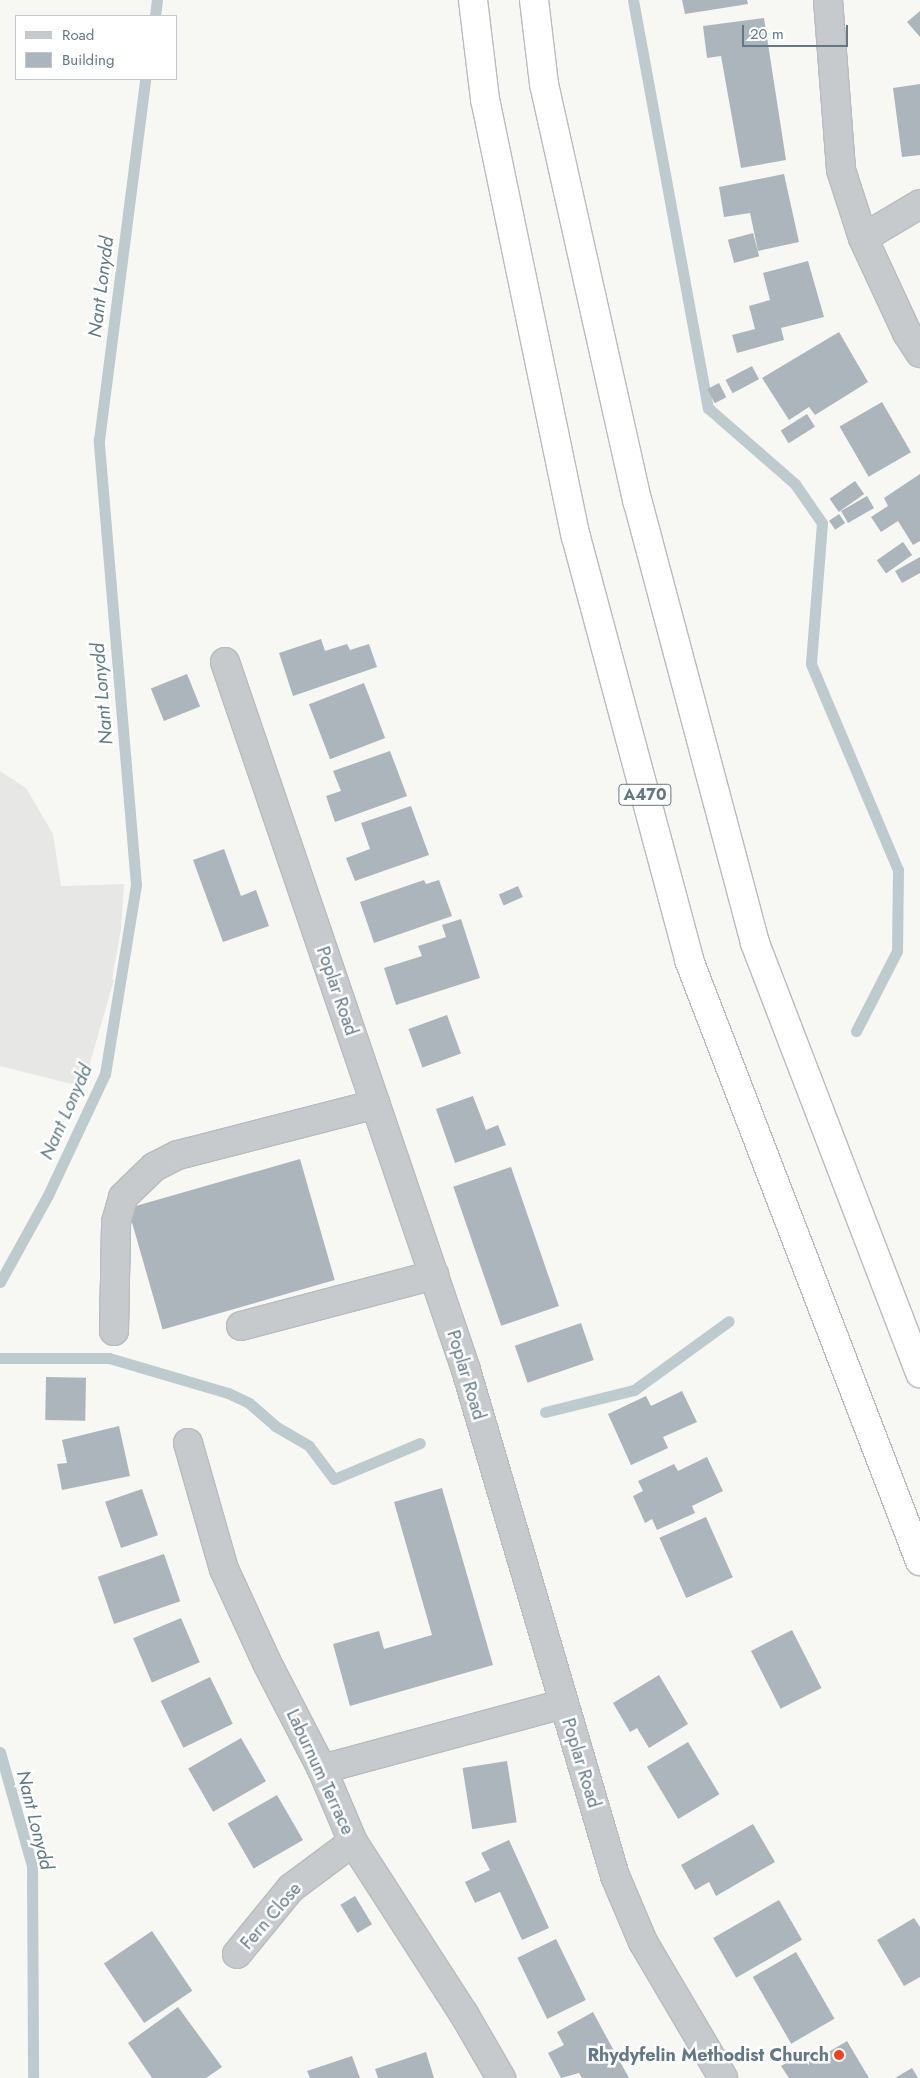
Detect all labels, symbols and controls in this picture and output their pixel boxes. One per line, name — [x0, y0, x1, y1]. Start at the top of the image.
legend — [15, 15, 178, 80]
scale bar — [745, 15, 851, 47]
text: 20 m — [750, 23, 784, 45]
text: Road — [62, 24, 94, 46]
text: Building — [62, 49, 114, 71]
water label: Nant Lonydd — [83, 235, 119, 339]
water label: Nant Lonydd — [86, 642, 118, 746]
road number: A470 — [618, 782, 672, 808]
street label: Poplar Road — [312, 944, 362, 1038]
water label: Nant Lonydd — [35, 1061, 97, 1163]
street label: Poplar Road — [442, 1328, 490, 1422]
street label: Laburnum Terrace — [282, 1706, 358, 1838]
street label: Poplar Road — [557, 1716, 605, 1810]
water label: Nant Lonydd — [12, 1768, 58, 1872]
street label: Fern Close — [236, 1878, 306, 1954]
place label: Rhydyfelin Methodist Church — [587, 2044, 829, 2066]
marker: Rhydyfelin Methodist Church — [833, 2049, 845, 2061]

